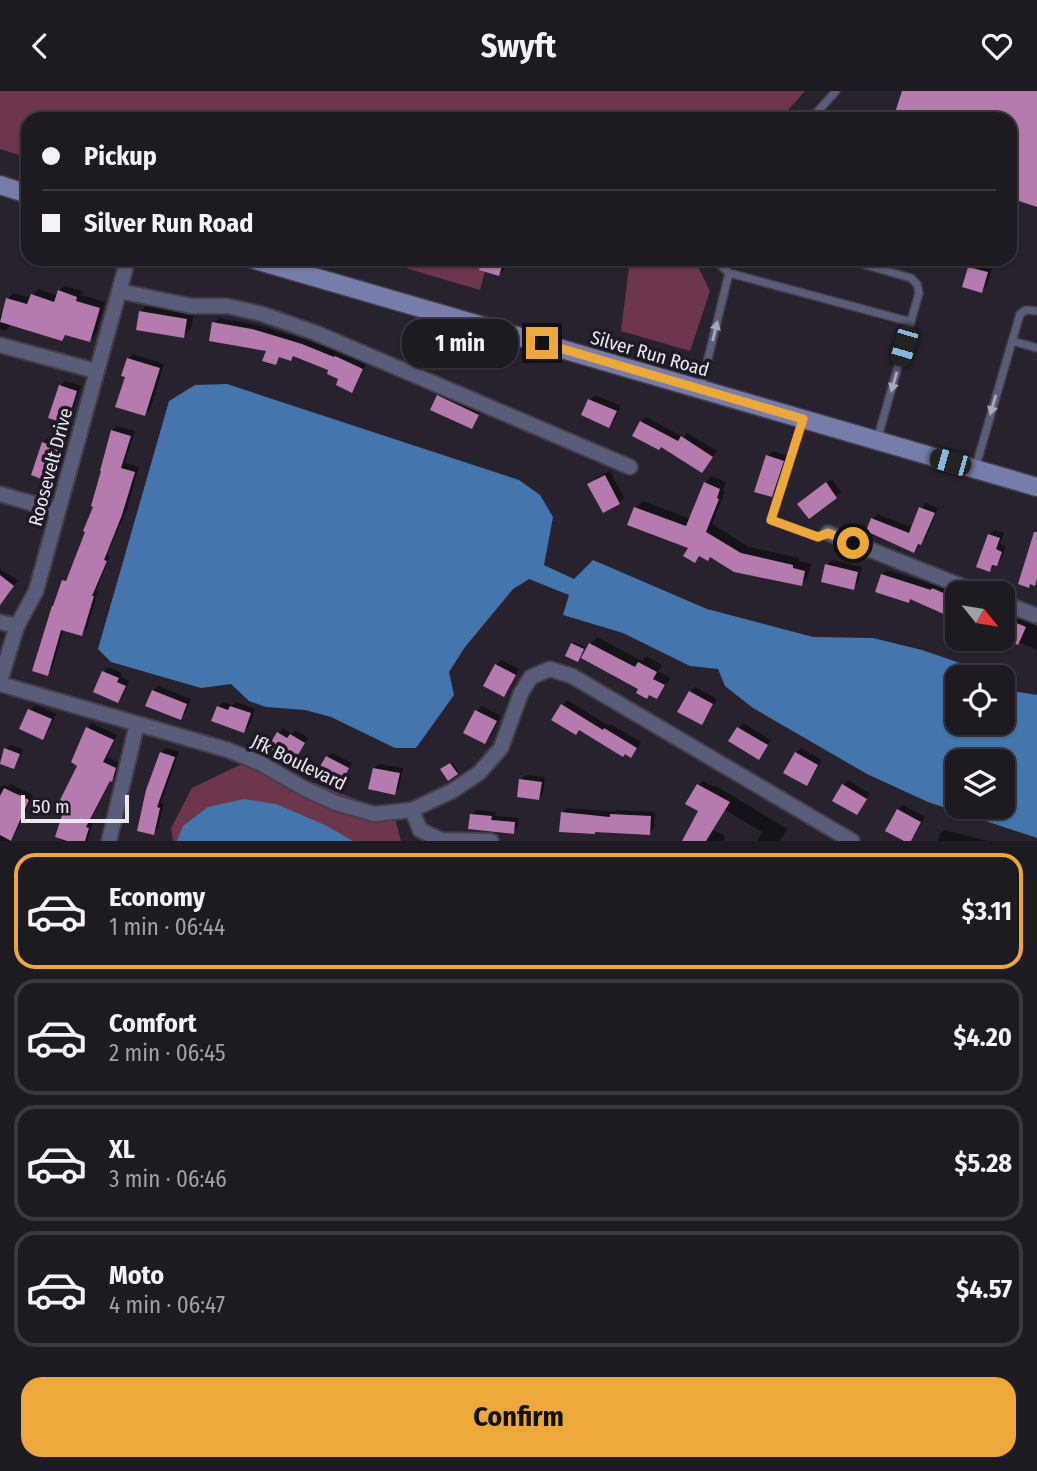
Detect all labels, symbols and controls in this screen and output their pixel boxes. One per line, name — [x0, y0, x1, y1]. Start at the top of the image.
icon: back — [21, 27, 59, 65]
text: Swyft — [481, 27, 556, 65]
icon: heart — [978, 27, 1016, 65]
text: Pickup — [84, 141, 157, 172]
text: Silver Run Road — [84, 208, 253, 239]
callout: 1 min — [402, 319, 518, 367]
one-way arrow — [710, 320, 721, 342]
car — [889, 323, 920, 369]
street label: Silver Run Road — [588, 326, 712, 381]
route end — [526, 327, 558, 359]
text: 1 min — [435, 329, 485, 357]
one-way arrow — [888, 371, 899, 393]
one-way arrow — [988, 395, 998, 416]
street label: Roosevelt Drive — [24, 406, 77, 529]
car — [927, 446, 974, 478]
route start — [837, 527, 869, 559]
north arrow — [945, 581, 1015, 651]
map controls — [945, 581, 1015, 819]
button: locate — [945, 665, 1015, 735]
street label: Jfk Boulevard — [248, 730, 350, 795]
button: layers — [945, 749, 1015, 819]
scale bar — [21, 792, 130, 824]
text: 50 m — [32, 795, 70, 818]
icon: car — [25, 880, 88, 943]
text: Economy — [109, 882, 205, 913]
text: $3.11 — [962, 896, 1012, 927]
text: 1 min · 06:44 — [109, 913, 225, 941]
icon: car — [25, 1006, 88, 1069]
text: Comfort — [109, 1008, 197, 1039]
text: $4.20 — [953, 1022, 1012, 1053]
text: 2 min · 06:45 — [109, 1039, 225, 1067]
icon: car — [25, 1132, 88, 1195]
text: XL — [109, 1134, 135, 1165]
text: $5.28 — [955, 1148, 1012, 1179]
text: 3 min · 06:46 — [109, 1165, 227, 1193]
icon: car — [25, 1258, 88, 1321]
text: Moto — [109, 1260, 164, 1291]
text: $4.57 — [956, 1274, 1012, 1305]
text: 4 min · 06:47 — [109, 1291, 225, 1319]
button: Confirm — [21, 1377, 1016, 1457]

